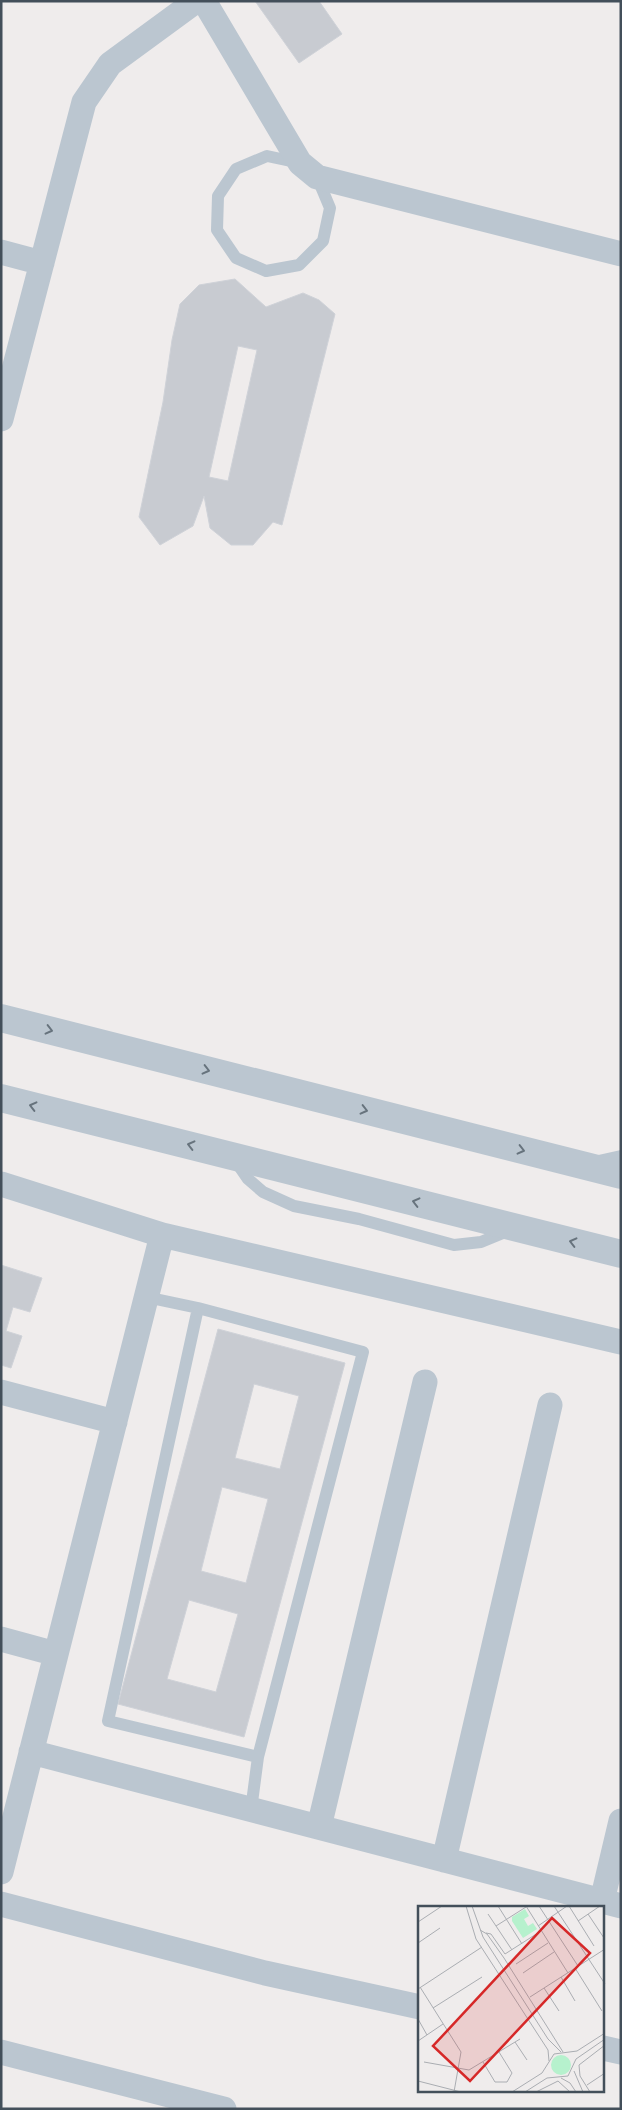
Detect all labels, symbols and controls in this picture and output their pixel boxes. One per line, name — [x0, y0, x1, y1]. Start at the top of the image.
one-way arrow — [44, 1025, 52, 1035]
one-way arrow — [202, 1065, 210, 1075]
one-way arrow — [29, 1101, 37, 1111]
one-way arrow — [359, 1104, 368, 1115]
one-way arrow — [186, 1140, 195, 1151]
one-way arrow — [517, 1144, 526, 1155]
one-way arrow — [411, 1197, 420, 1208]
one-way arrow — [569, 1237, 578, 1248]
inset map — [418, 1906, 604, 2092]

